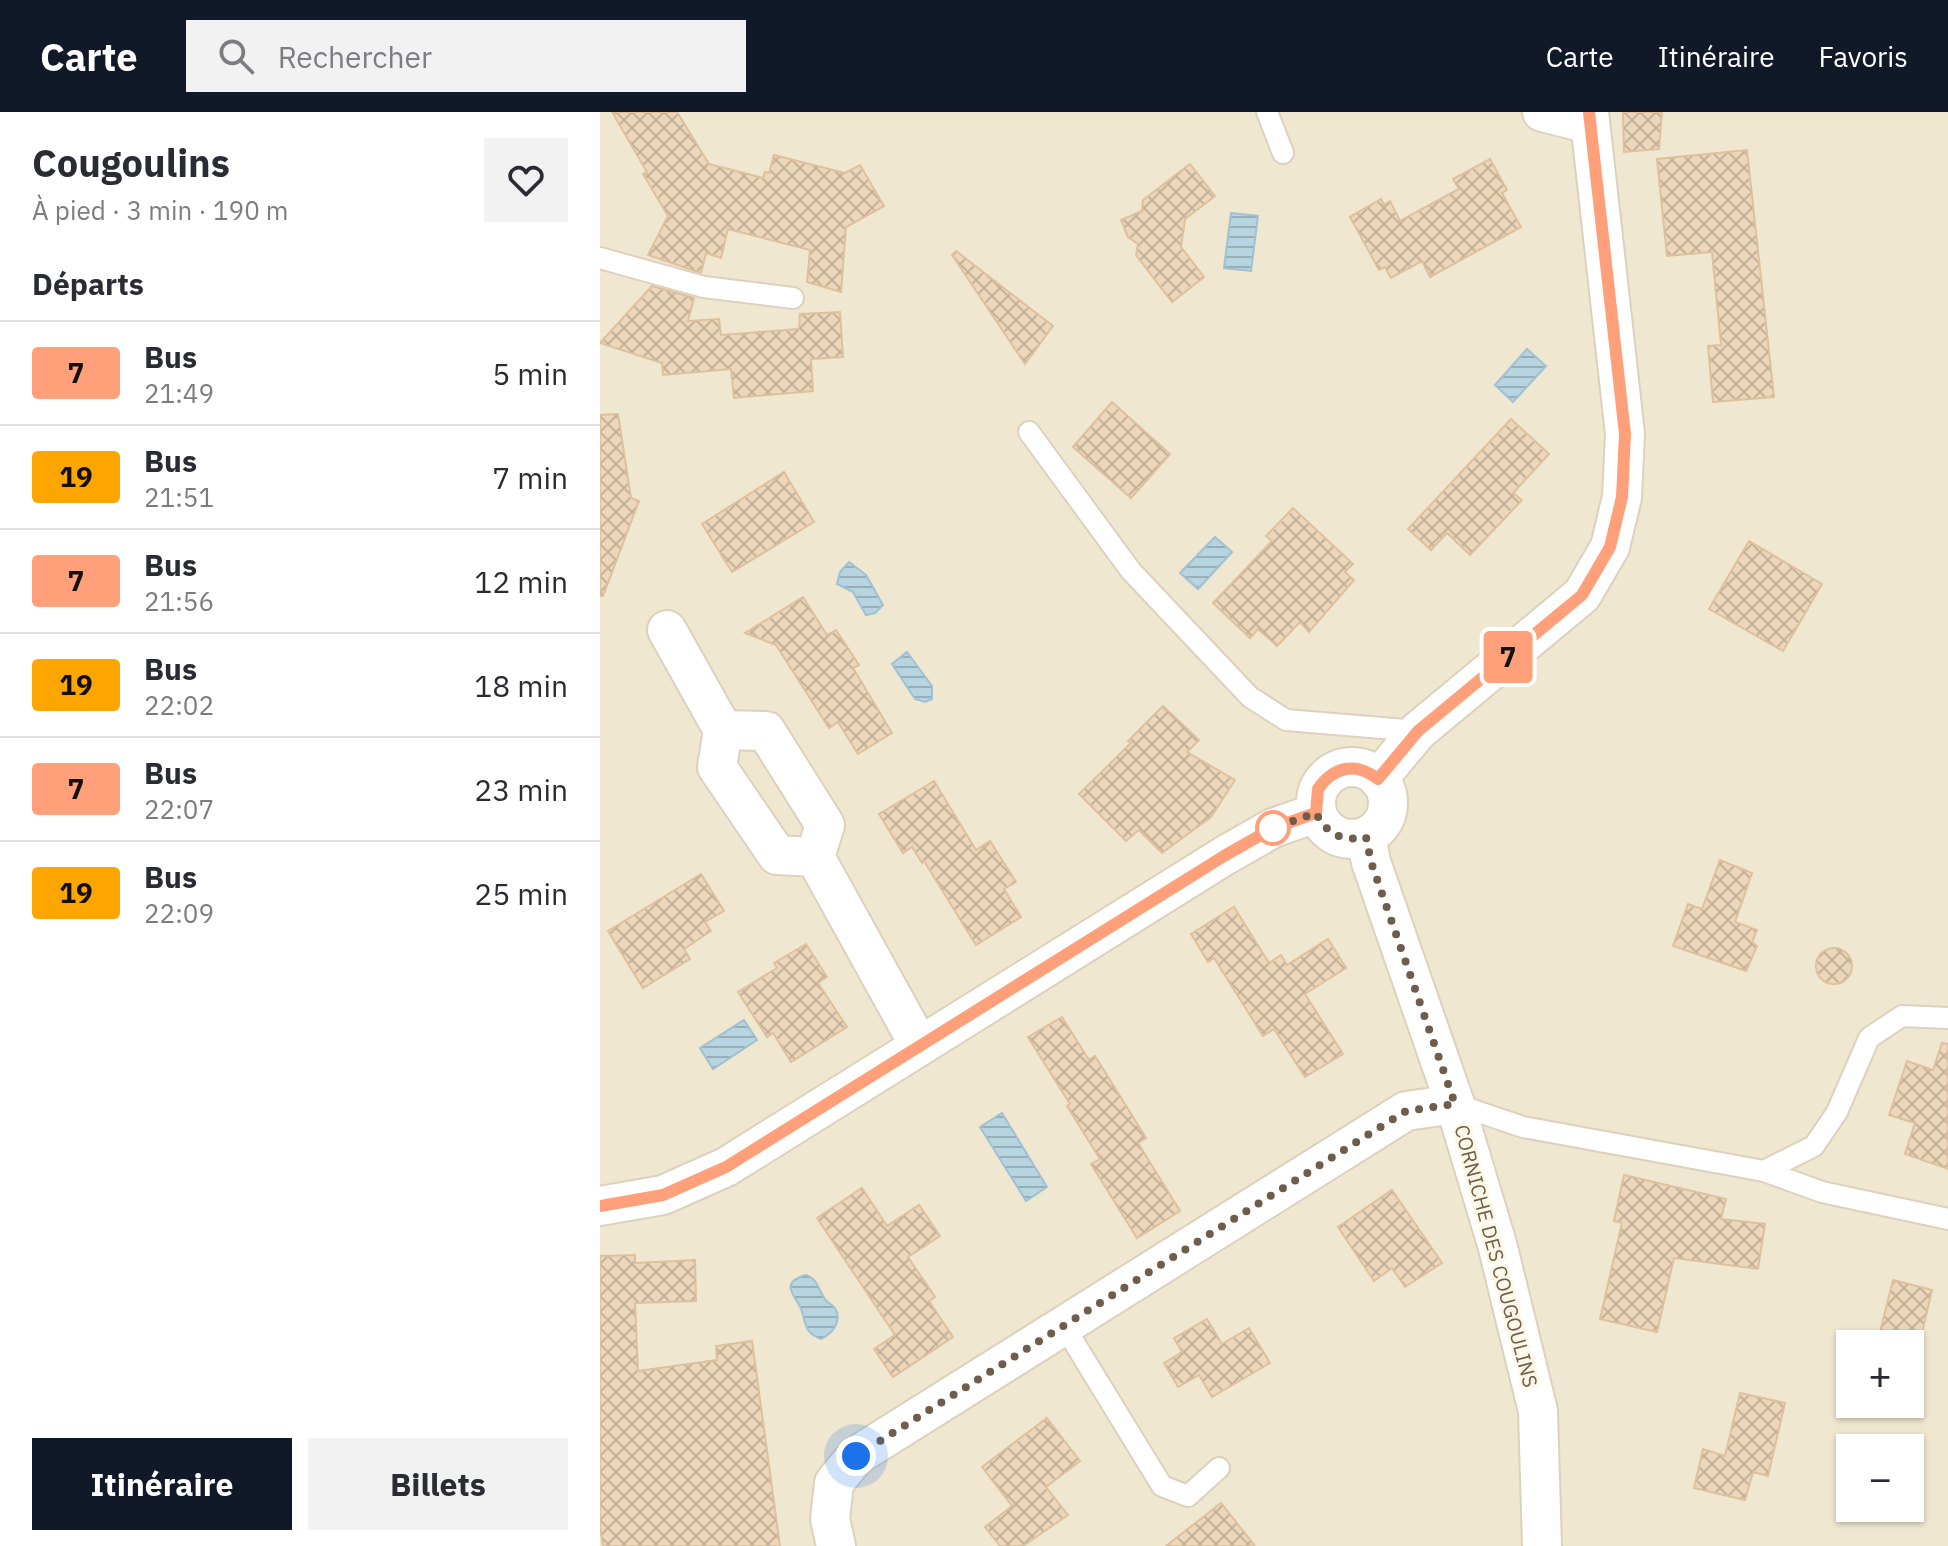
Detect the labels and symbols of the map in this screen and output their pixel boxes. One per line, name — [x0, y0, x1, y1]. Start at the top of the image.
line badge: 7 — [1482, 631, 1534, 683]
unlabelled marker — [1256, 811, 1290, 845]
street label: CORNICHE DES COUGOULINS — [1448, 1122, 1545, 1390]
your location — [836, 1436, 876, 1476]

